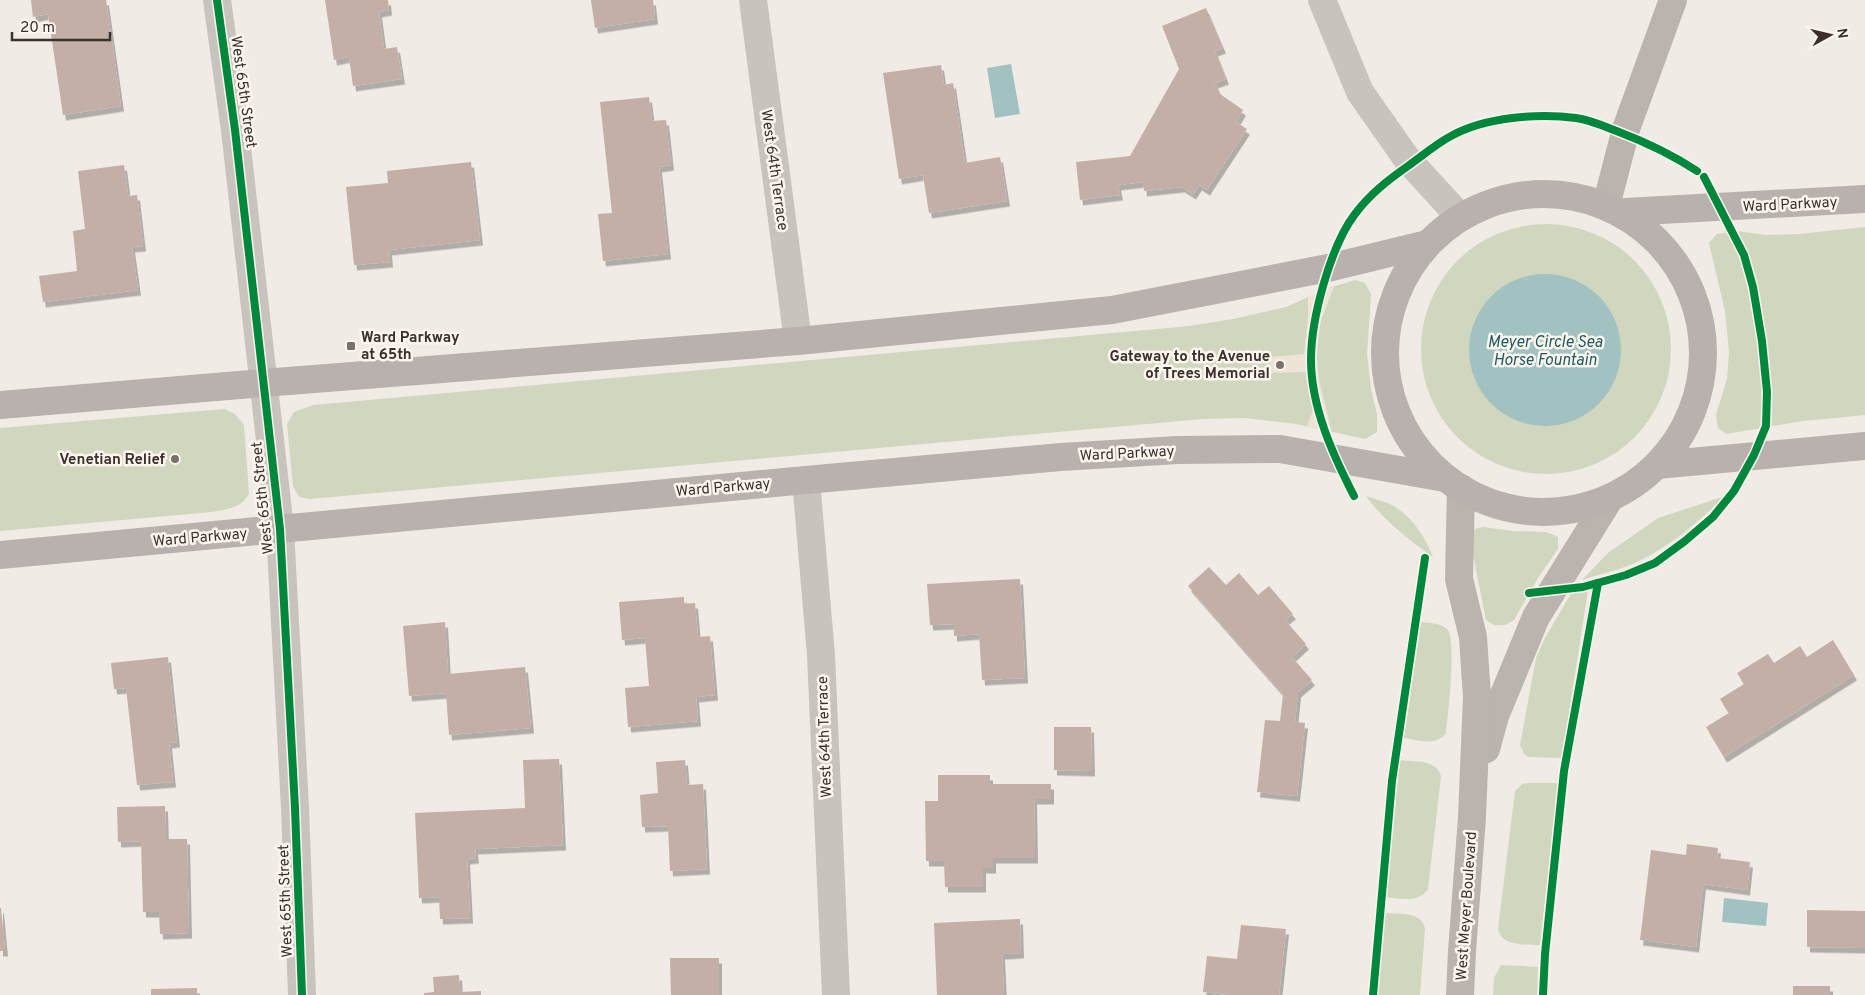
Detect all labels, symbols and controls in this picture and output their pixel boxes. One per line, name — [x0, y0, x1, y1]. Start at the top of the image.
scale bar — [12, 10, 110, 42]
north arrow — [1805, 10, 1855, 60]
text: 20 m — [20, 19, 55, 38]
text: N — [1832, 27, 1851, 40]
street label: West 65th Street — [225, 35, 260, 150]
street label: West 64th Terrace — [756, 108, 791, 232]
street label: Ward Parkway — [1742, 194, 1838, 217]
place label: Ward Parkway at 65th — [361, 329, 460, 365]
water label: Meyer Circle Sea Horse Fountain — [1488, 333, 1603, 371]
marker: Ward Parkway at 65th — [345, 340, 357, 352]
place label: Gateway to the Avenue of Trees Memorial — [1109, 348, 1270, 384]
marker: Gateway to the Avenue of Trees Memorial — [1274, 359, 1286, 371]
street label: West 65th Street — [248, 441, 279, 555]
street label: Ward Parkway — [1079, 443, 1175, 466]
place label: Venetian Relief — [59, 451, 166, 470]
marker: Venetian Relief — [169, 453, 181, 465]
street label: Ward Parkway — [675, 475, 771, 502]
street label: Ward Parkway — [152, 525, 248, 552]
street label: West 64th Terrace — [814, 676, 837, 798]
street label: West Meyer Boulevard — [1453, 831, 1482, 981]
street label: West 65th Street — [275, 844, 298, 958]

